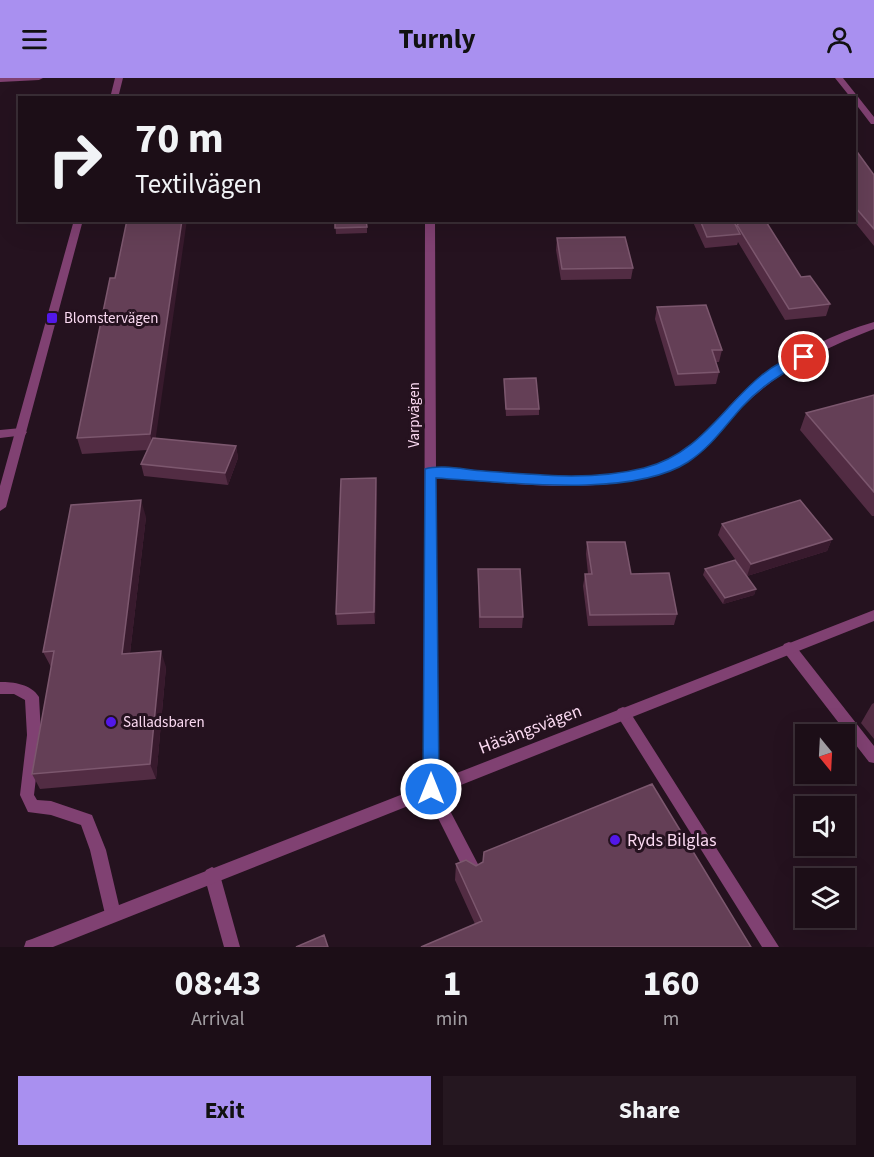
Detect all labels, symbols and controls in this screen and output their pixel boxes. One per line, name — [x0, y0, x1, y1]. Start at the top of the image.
text: Turnly — [398, 20, 476, 59]
icon: menu — [18, 23, 51, 56]
icon: person — [823, 23, 856, 56]
text: 70 m — [135, 109, 224, 169]
icon: right — [36, 120, 114, 198]
text: Textilvägen — [135, 165, 262, 204]
place label: Blomstervägen — [64, 308, 158, 329]
marker: Blomstervägen — [45, 311, 59, 325]
pin — [778, 331, 829, 382]
icon: arrive — [787, 340, 820, 373]
street label: Varpvägen — [404, 382, 425, 448]
street label: Häsängsvägen — [475, 698, 585, 761]
place label: Salladsbaren — [123, 712, 205, 733]
marker: Salladsbaren — [104, 715, 118, 729]
north arrow — [795, 724, 855, 784]
map controls — [795, 724, 855, 928]
position arrow — [399, 757, 463, 821]
button: sound — [795, 796, 855, 856]
place label: Ryds Bilglas — [627, 828, 717, 853]
marker: Ryds Bilglas — [608, 833, 622, 847]
button: layers — [795, 868, 855, 928]
text: 08:43 — [174, 958, 261, 1009]
text: 1 — [442, 958, 461, 1009]
text: 160 — [643, 958, 700, 1009]
text: Arrival — [191, 1005, 245, 1033]
text: min — [436, 1005, 468, 1033]
text: m — [663, 1005, 679, 1033]
button: Exit — [18, 1076, 431, 1145]
button: Share — [443, 1076, 856, 1145]

